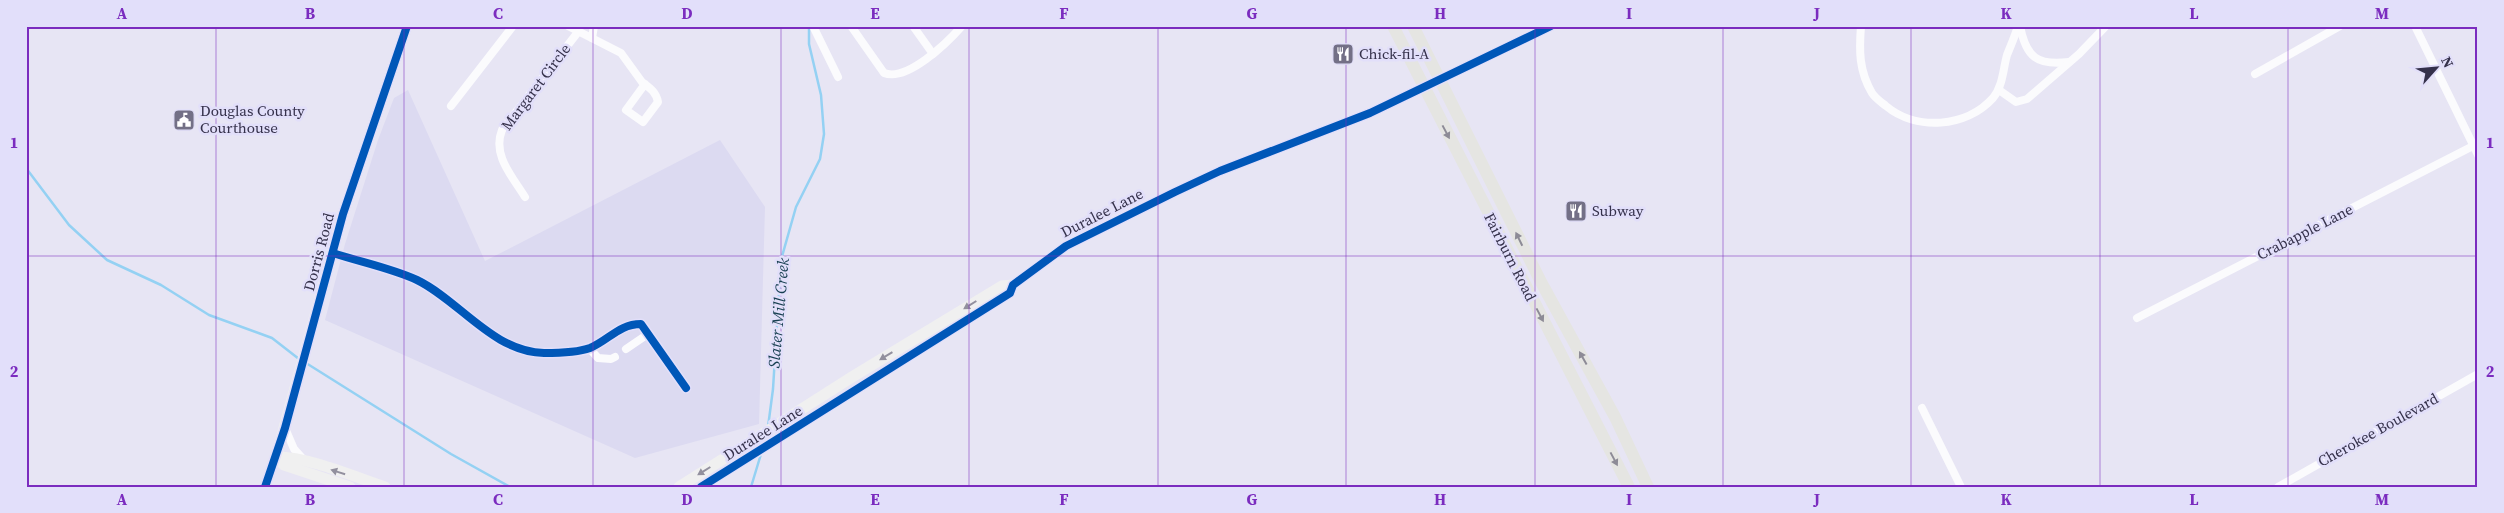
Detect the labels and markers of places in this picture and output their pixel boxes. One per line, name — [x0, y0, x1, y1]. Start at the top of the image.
restaurant icon: Chick-fil-A — [1331, 42, 1355, 66]
place label: Chick-fil-A — [1359, 43, 1429, 64]
place label: Douglas County Courthouse — [200, 100, 305, 138]
public building icon: Douglas County Courthouse — [172, 108, 196, 132]
restaurant icon: Subway — [1564, 199, 1588, 223]
place label: Subway — [1592, 200, 1644, 221]

